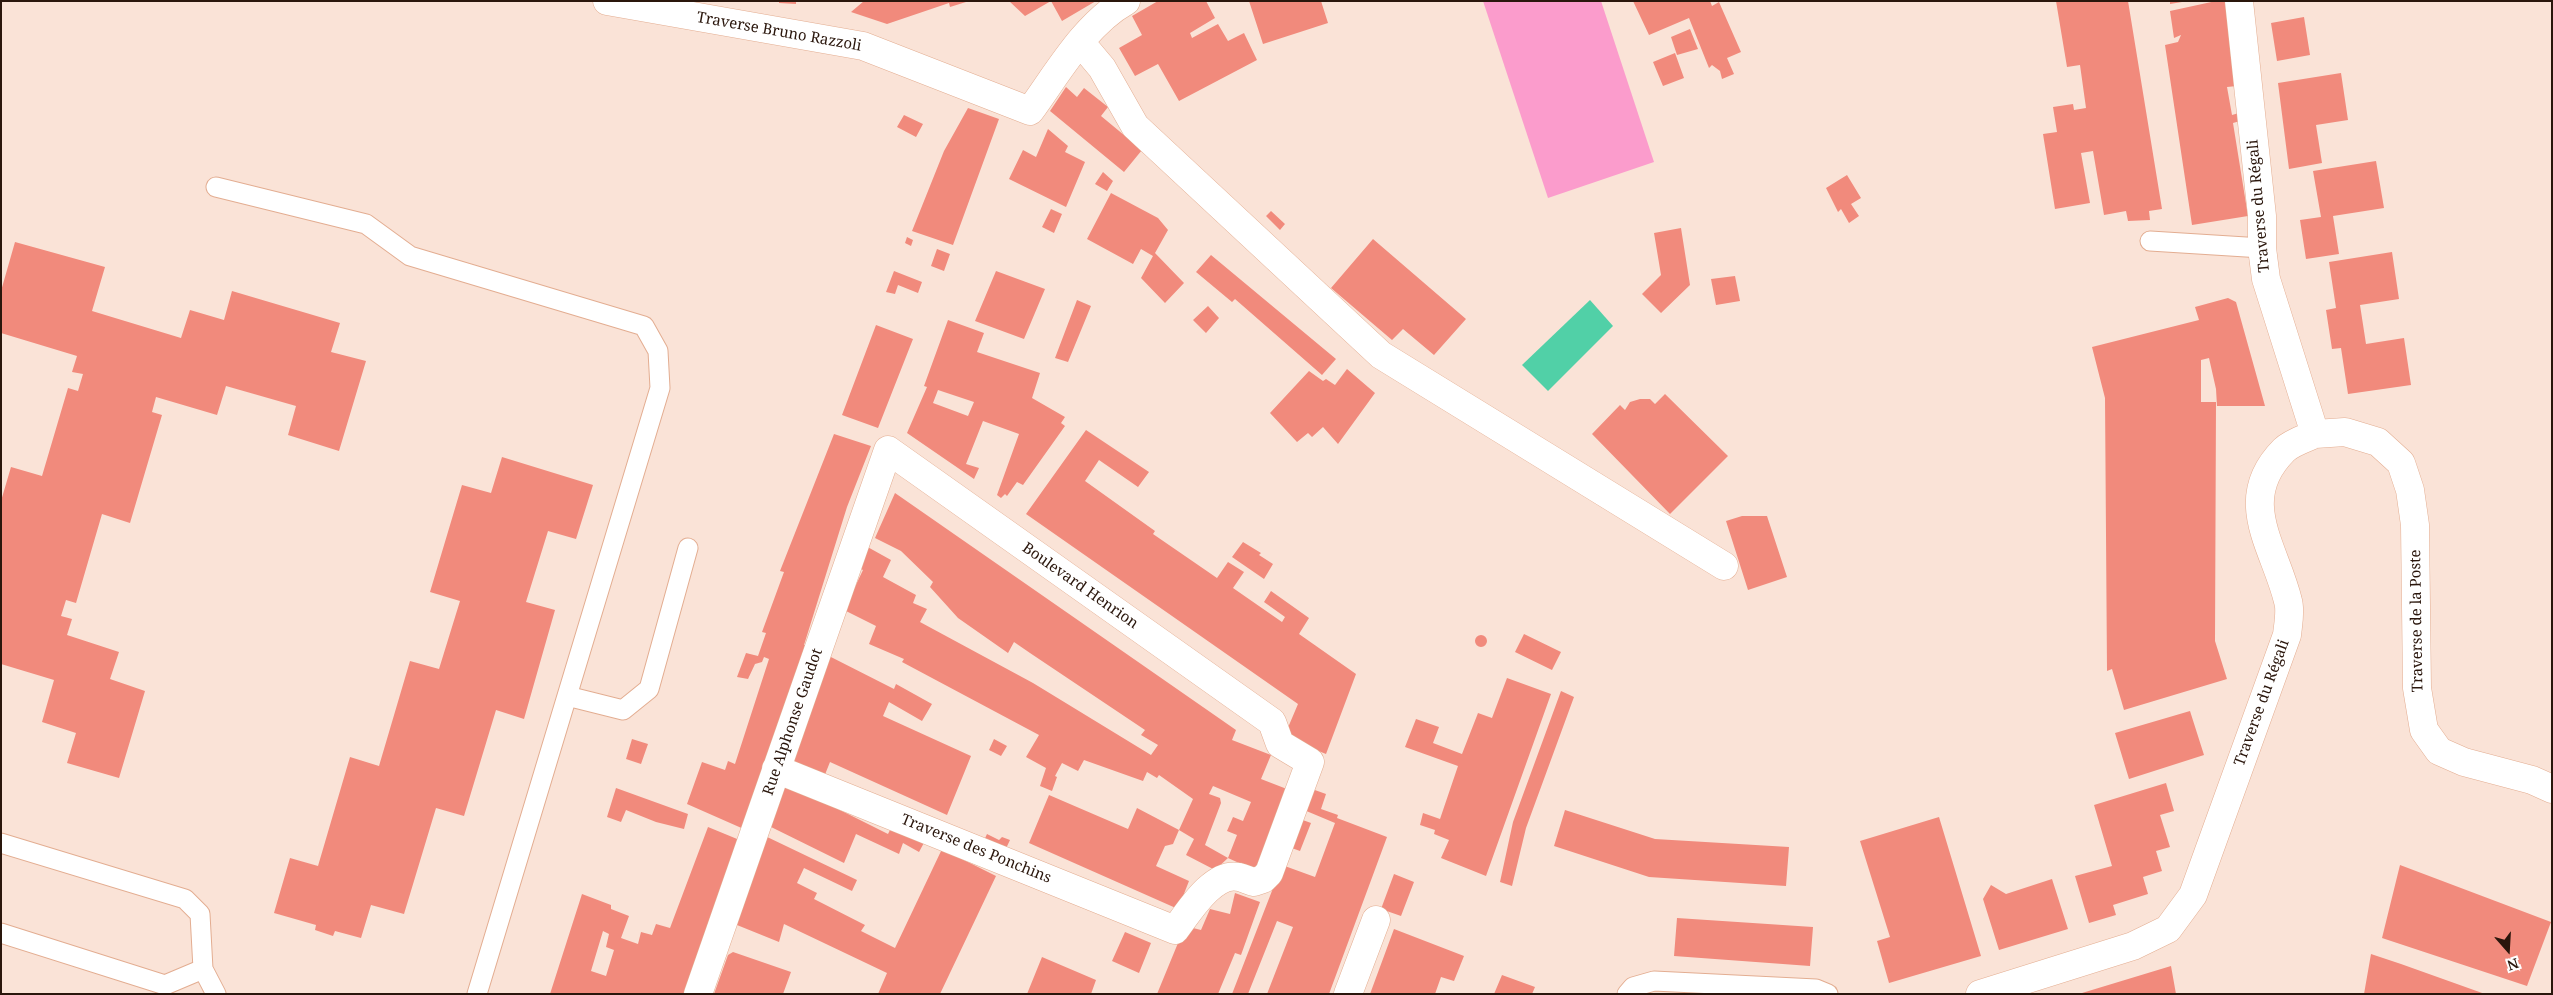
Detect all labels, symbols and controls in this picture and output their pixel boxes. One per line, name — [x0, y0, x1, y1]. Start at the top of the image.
street label: Traverse Bruno Razzoli — [695, 9, 863, 55]
street label: Traverse du Régali — [2244, 139, 2274, 273]
street label: Boulevard Henrion — [1018, 539, 1142, 633]
street label: Traverse de la Poste — [2407, 549, 2427, 693]
street label: Traverse du Régali — [2231, 637, 2293, 769]
street label: Rue Alphonse Gaudot — [759, 646, 827, 798]
street label: Traverse des Ponchins — [898, 811, 1054, 887]
north arrow — [2483, 925, 2533, 975]
text: N — [2505, 954, 2521, 975]

